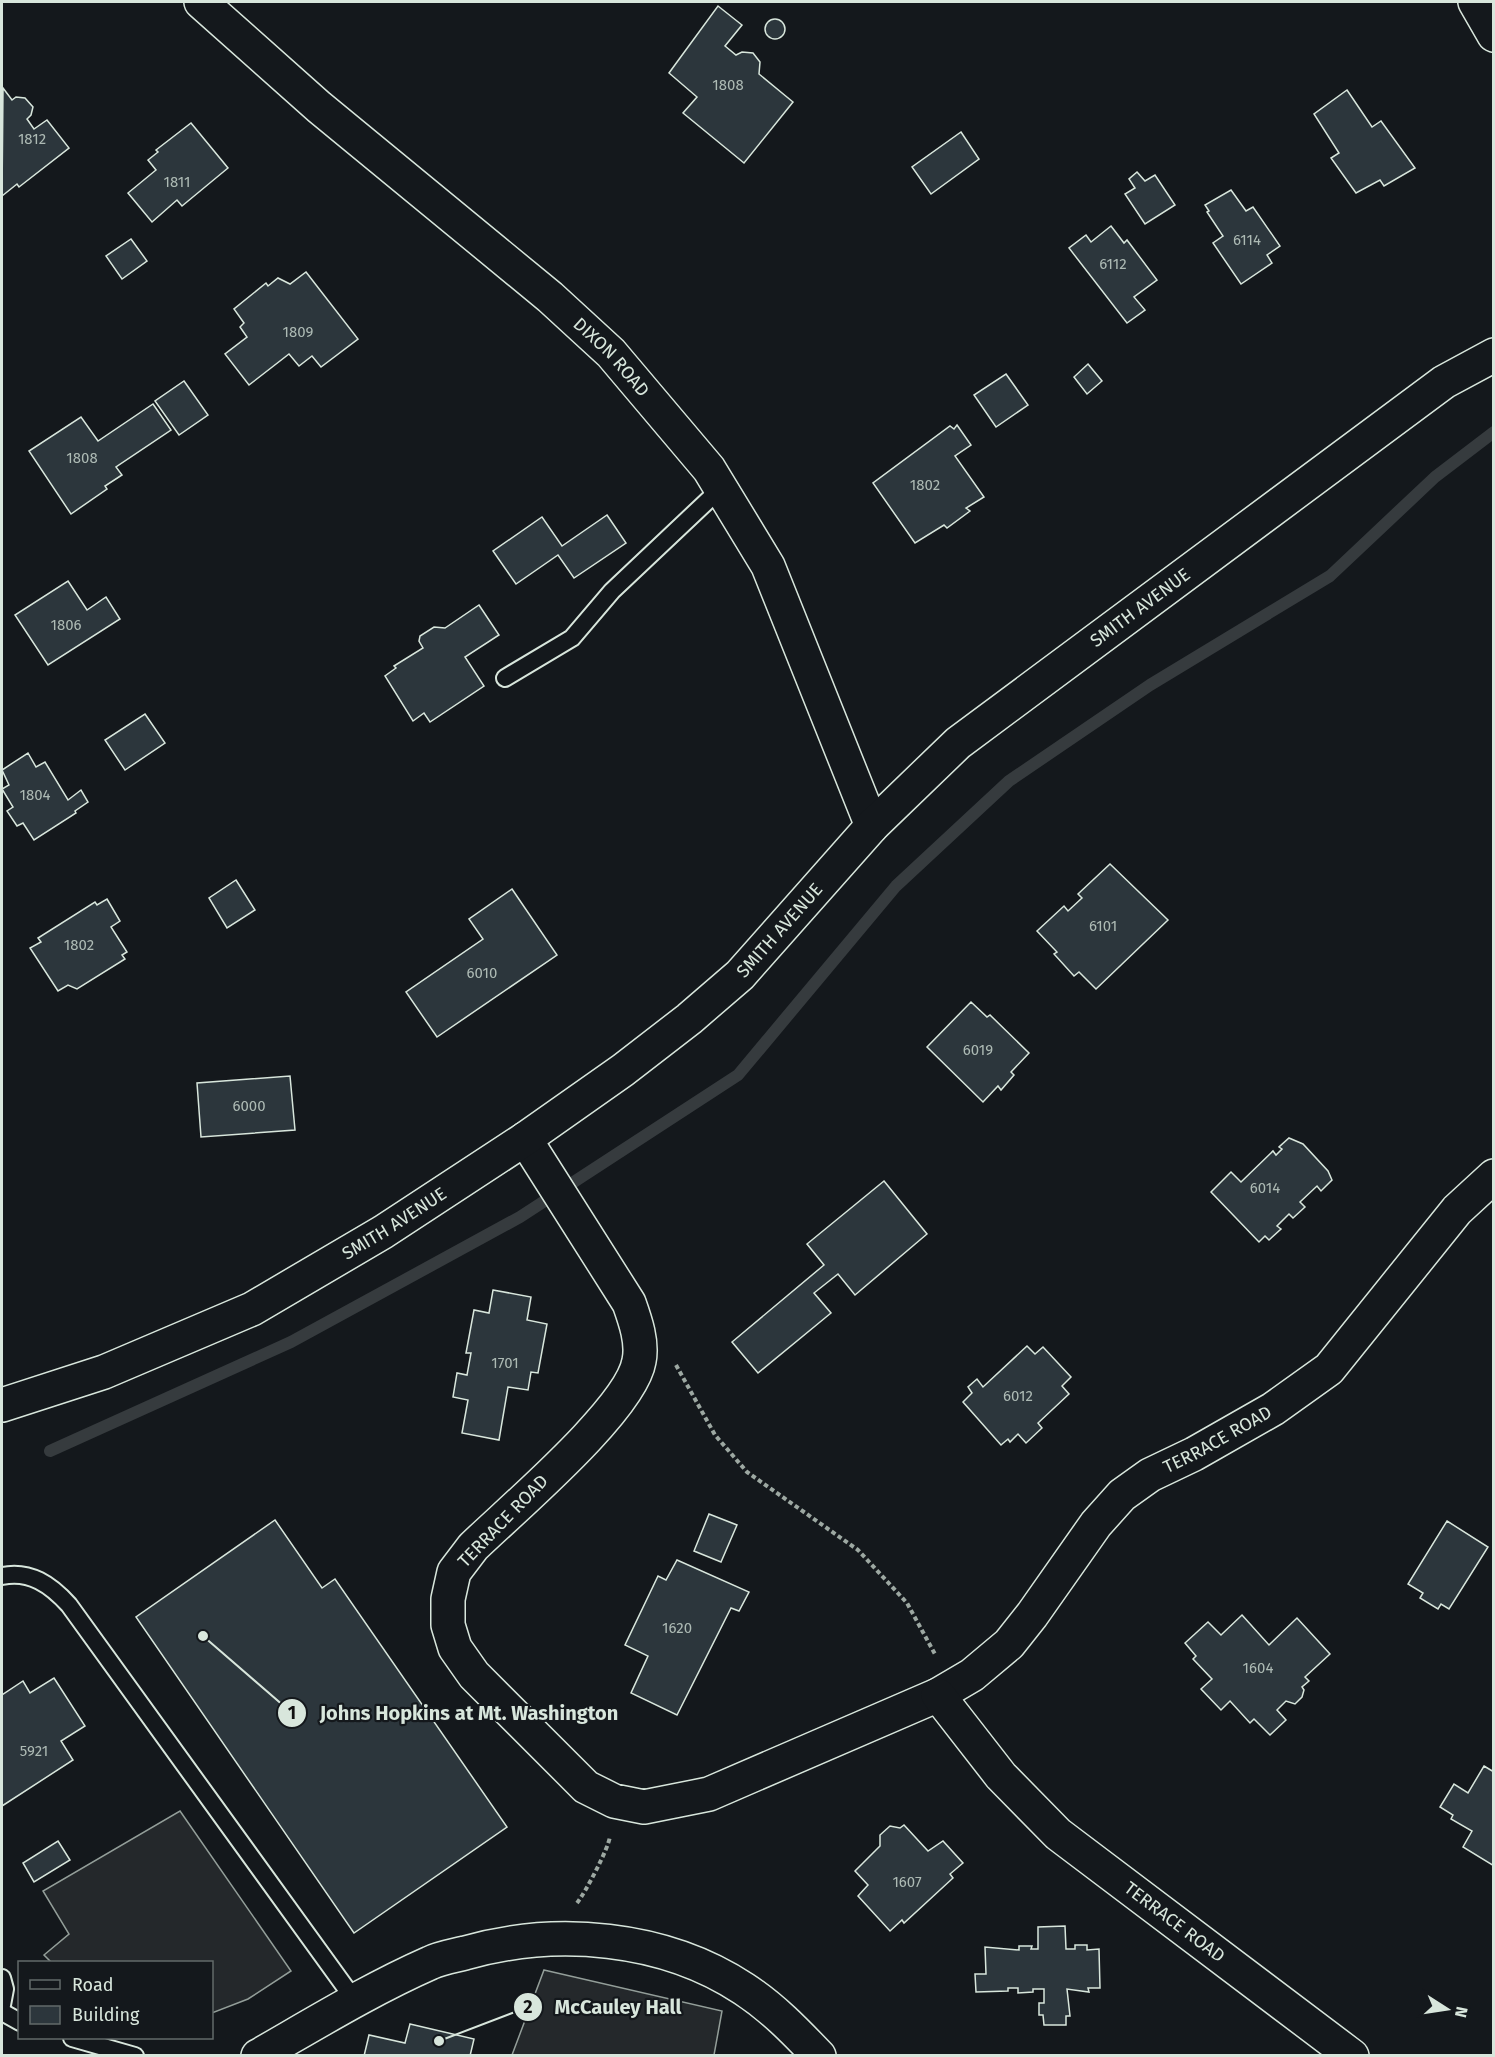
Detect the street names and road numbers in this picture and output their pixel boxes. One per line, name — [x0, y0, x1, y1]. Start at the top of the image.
street label: DIXON ROAD — [569, 313, 654, 401]
street label: SMITH AVENUE — [1086, 563, 1195, 652]
street label: SMITH AVENUE — [732, 879, 827, 982]
street label: SMITH AVENUE — [338, 1183, 450, 1265]
street label: TERRACE ROAD — [1160, 1401, 1276, 1478]
street label: TERRACE ROAD — [453, 1470, 553, 1572]
street label: TERRACE ROAD — [1120, 1877, 1229, 1967]

